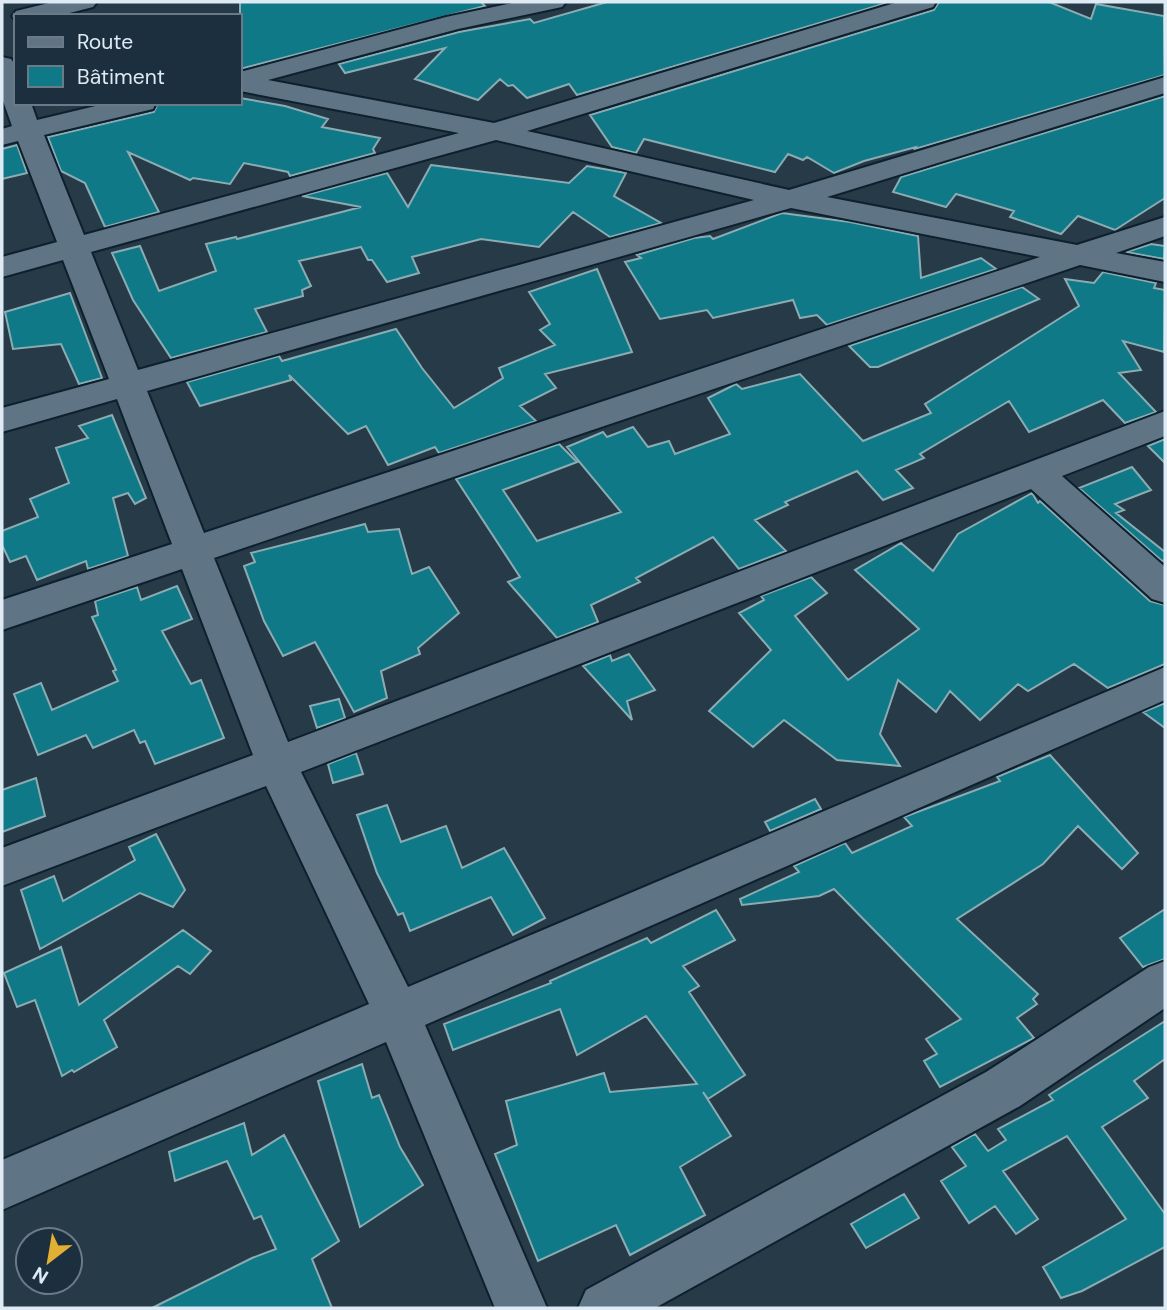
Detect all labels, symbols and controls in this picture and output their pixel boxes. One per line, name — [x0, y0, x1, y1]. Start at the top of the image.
legend — [14, 14, 242, 105]
text: Route — [77, 28, 133, 56]
text: Bâtiment — [77, 63, 165, 91]
north arrow — [14, 1226, 84, 1296]
text: N — [28, 1261, 53, 1289]

